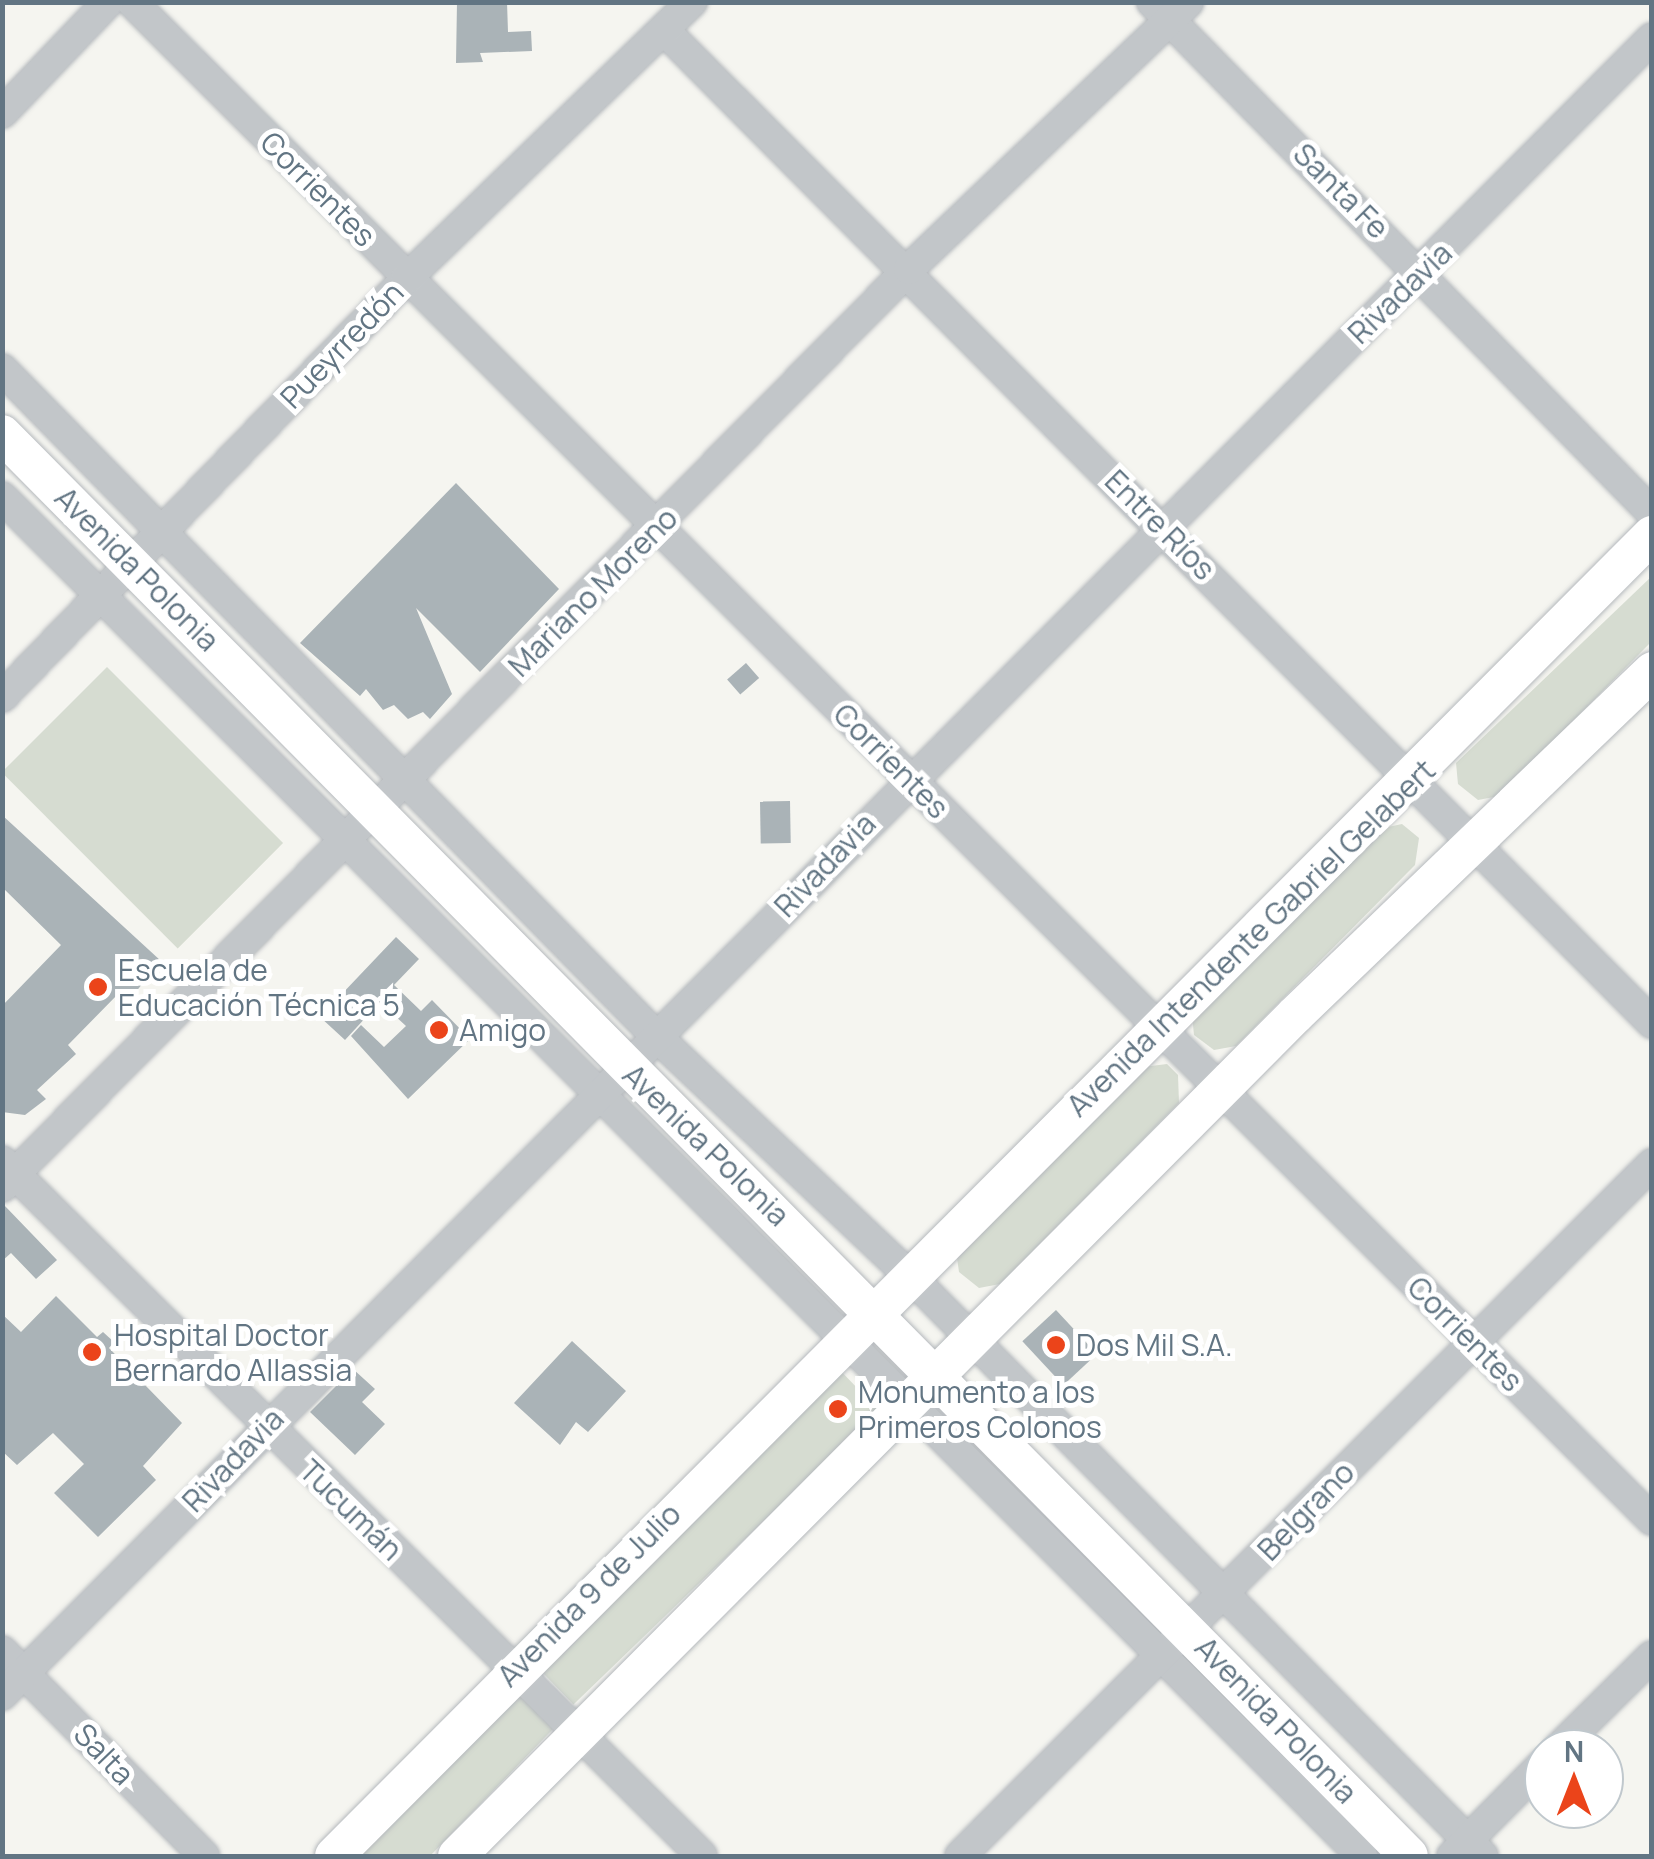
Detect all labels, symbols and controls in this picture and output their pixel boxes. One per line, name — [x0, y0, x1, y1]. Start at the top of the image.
street label: Corrientes — [253, 124, 383, 254]
street label: Santa Fe — [1286, 136, 1396, 246]
street label: Rivadavia — [1341, 235, 1459, 351]
street label: Pueyrredón — [273, 275, 411, 415]
street label: Entre Ríos — [1098, 463, 1222, 587]
street label: Avenida Polonia — [48, 480, 226, 658]
street label: Mariano Moreno — [501, 500, 685, 684]
street label: Corrientes — [826, 696, 956, 826]
street label: Avenida Intendente Gabriel Gelabert — [1059, 752, 1443, 1124]
street label: Rivadavia — [767, 806, 883, 924]
place label: Escuela de Educación Técnica 5 — [118, 952, 400, 1022]
marker: Escuela de Educación Técnica 5 — [87, 976, 109, 998]
place label: Amigo — [459, 1012, 546, 1048]
marker: Amigo — [428, 1019, 450, 1041]
street label: Avenida Polonia — [616, 1057, 796, 1233]
street label: Corrientes — [1400, 1269, 1530, 1399]
place label: Hospital Doctor Bernardo Allassia — [114, 1317, 352, 1388]
place label: Dos Mil S.A. — [1076, 1327, 1233, 1363]
marker: Dos Mil S.A. — [1045, 1334, 1067, 1356]
marker: Hospital Doctor Bernardo Allassia — [79, 1339, 105, 1365]
place label: Monumento a los Primeros Colonos — [858, 1374, 1102, 1444]
marker: Monumento a los Primeros Colonos — [827, 1398, 849, 1420]
street label: Rivadavia — [175, 1401, 291, 1519]
street label: Tucumán — [292, 1452, 410, 1568]
street label: Belgrano — [1250, 1454, 1362, 1568]
street label: Avenida 9 de Julio — [490, 1496, 688, 1694]
street label: Avenida Polonia — [1188, 1630, 1364, 1810]
street label: Salta — [66, 1716, 142, 1792]
north arrow — [1524, 1729, 1624, 1829]
text: N — [1564, 1732, 1584, 1770]

